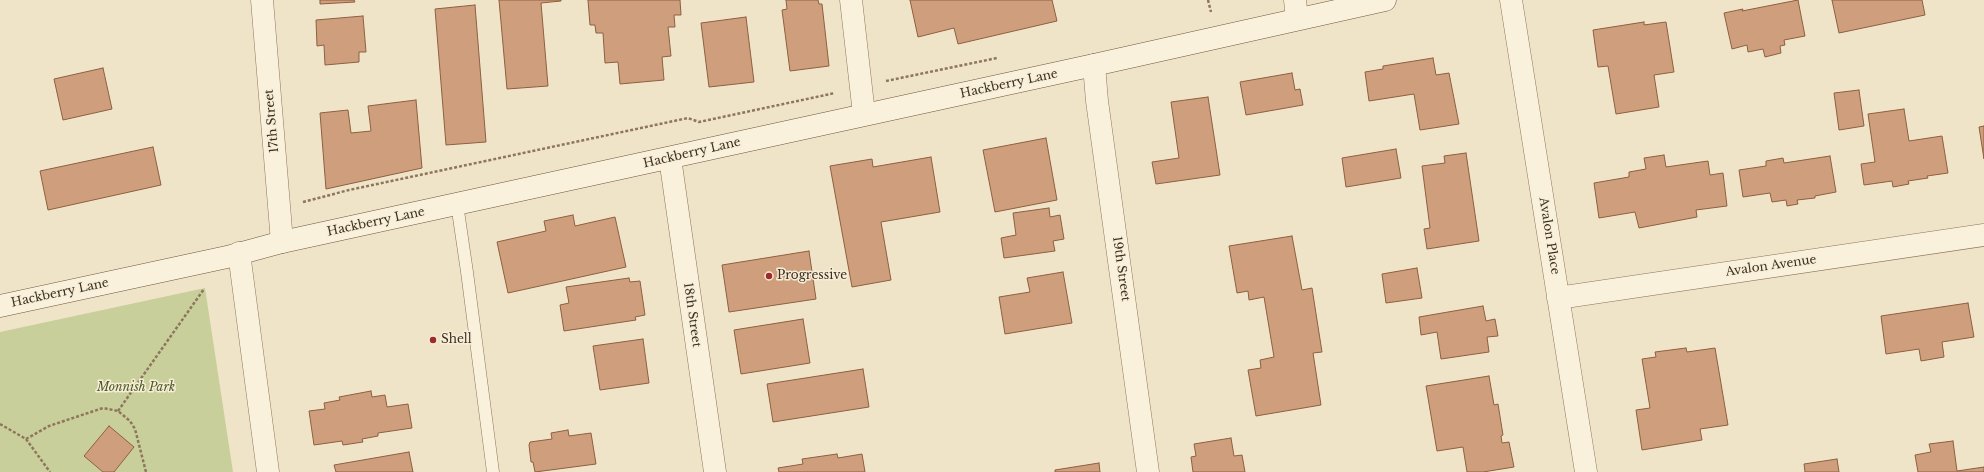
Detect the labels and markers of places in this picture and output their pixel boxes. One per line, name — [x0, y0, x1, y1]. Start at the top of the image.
place label: Progressive — [777, 269, 847, 283]
marker: Progressive — [764, 271, 774, 281]
place label: Shell — [441, 333, 472, 347]
marker: Shell — [428, 335, 438, 345]

